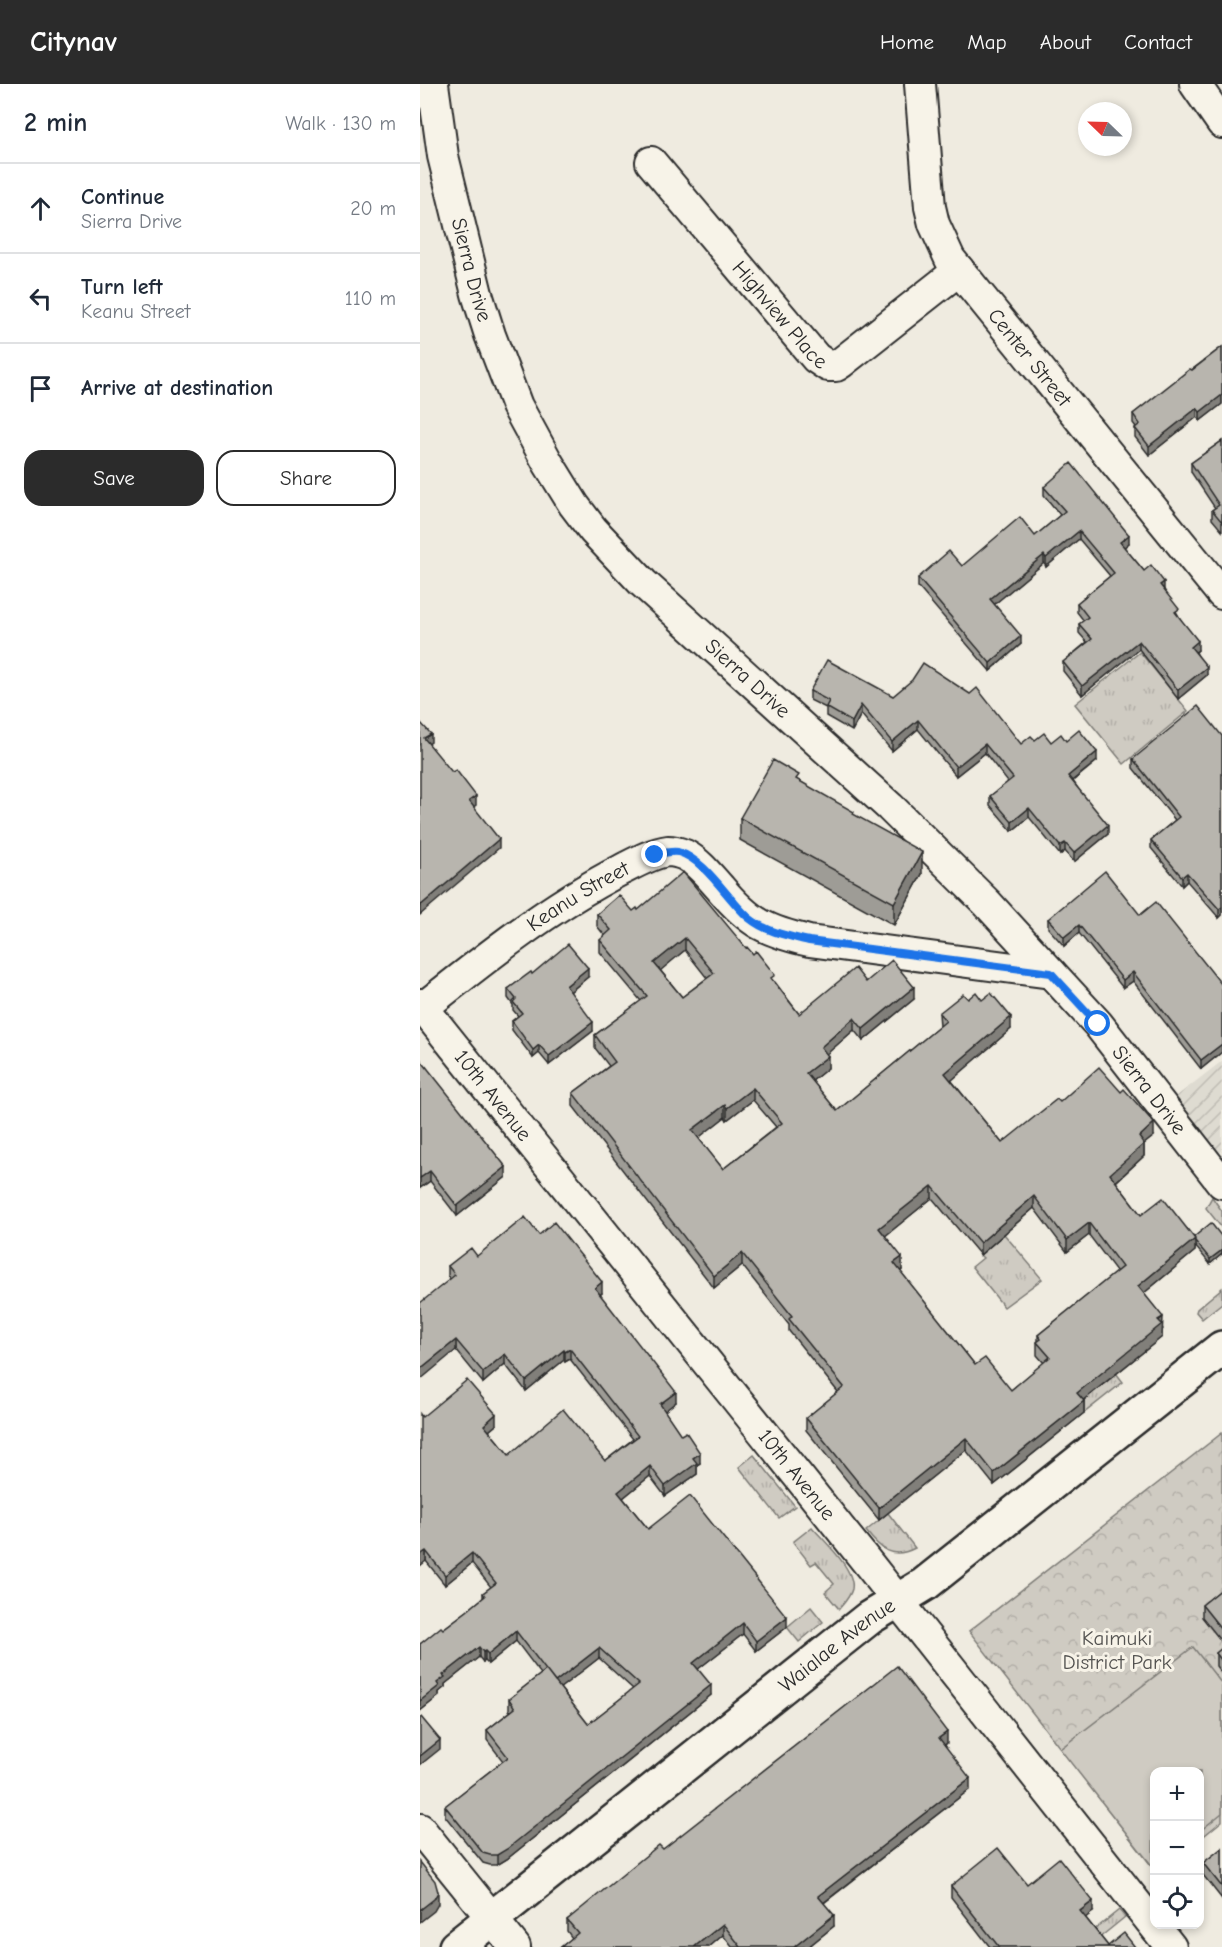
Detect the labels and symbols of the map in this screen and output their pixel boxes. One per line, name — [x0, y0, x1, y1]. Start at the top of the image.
north arrow — [1078, 102, 1132, 156]
street label: Sierra Drive — [447, 215, 497, 325]
street label: Highview Place — [727, 256, 832, 374]
street label: Center Street — [983, 304, 1077, 412]
street label: Sierra Drive — [701, 634, 795, 723]
route end — [641, 841, 667, 867]
street label: Keanu Street — [522, 856, 634, 936]
route start — [1084, 1010, 1110, 1036]
street label: Sierra Drive — [1107, 1041, 1192, 1139]
street label: 10th Avenue — [450, 1045, 537, 1146]
street label: 10th Avenue — [753, 1424, 841, 1525]
street label: Waialae Avenue — [774, 1593, 899, 1697]
park label: Kaimuki District Park — [1062, 1626, 1172, 1674]

